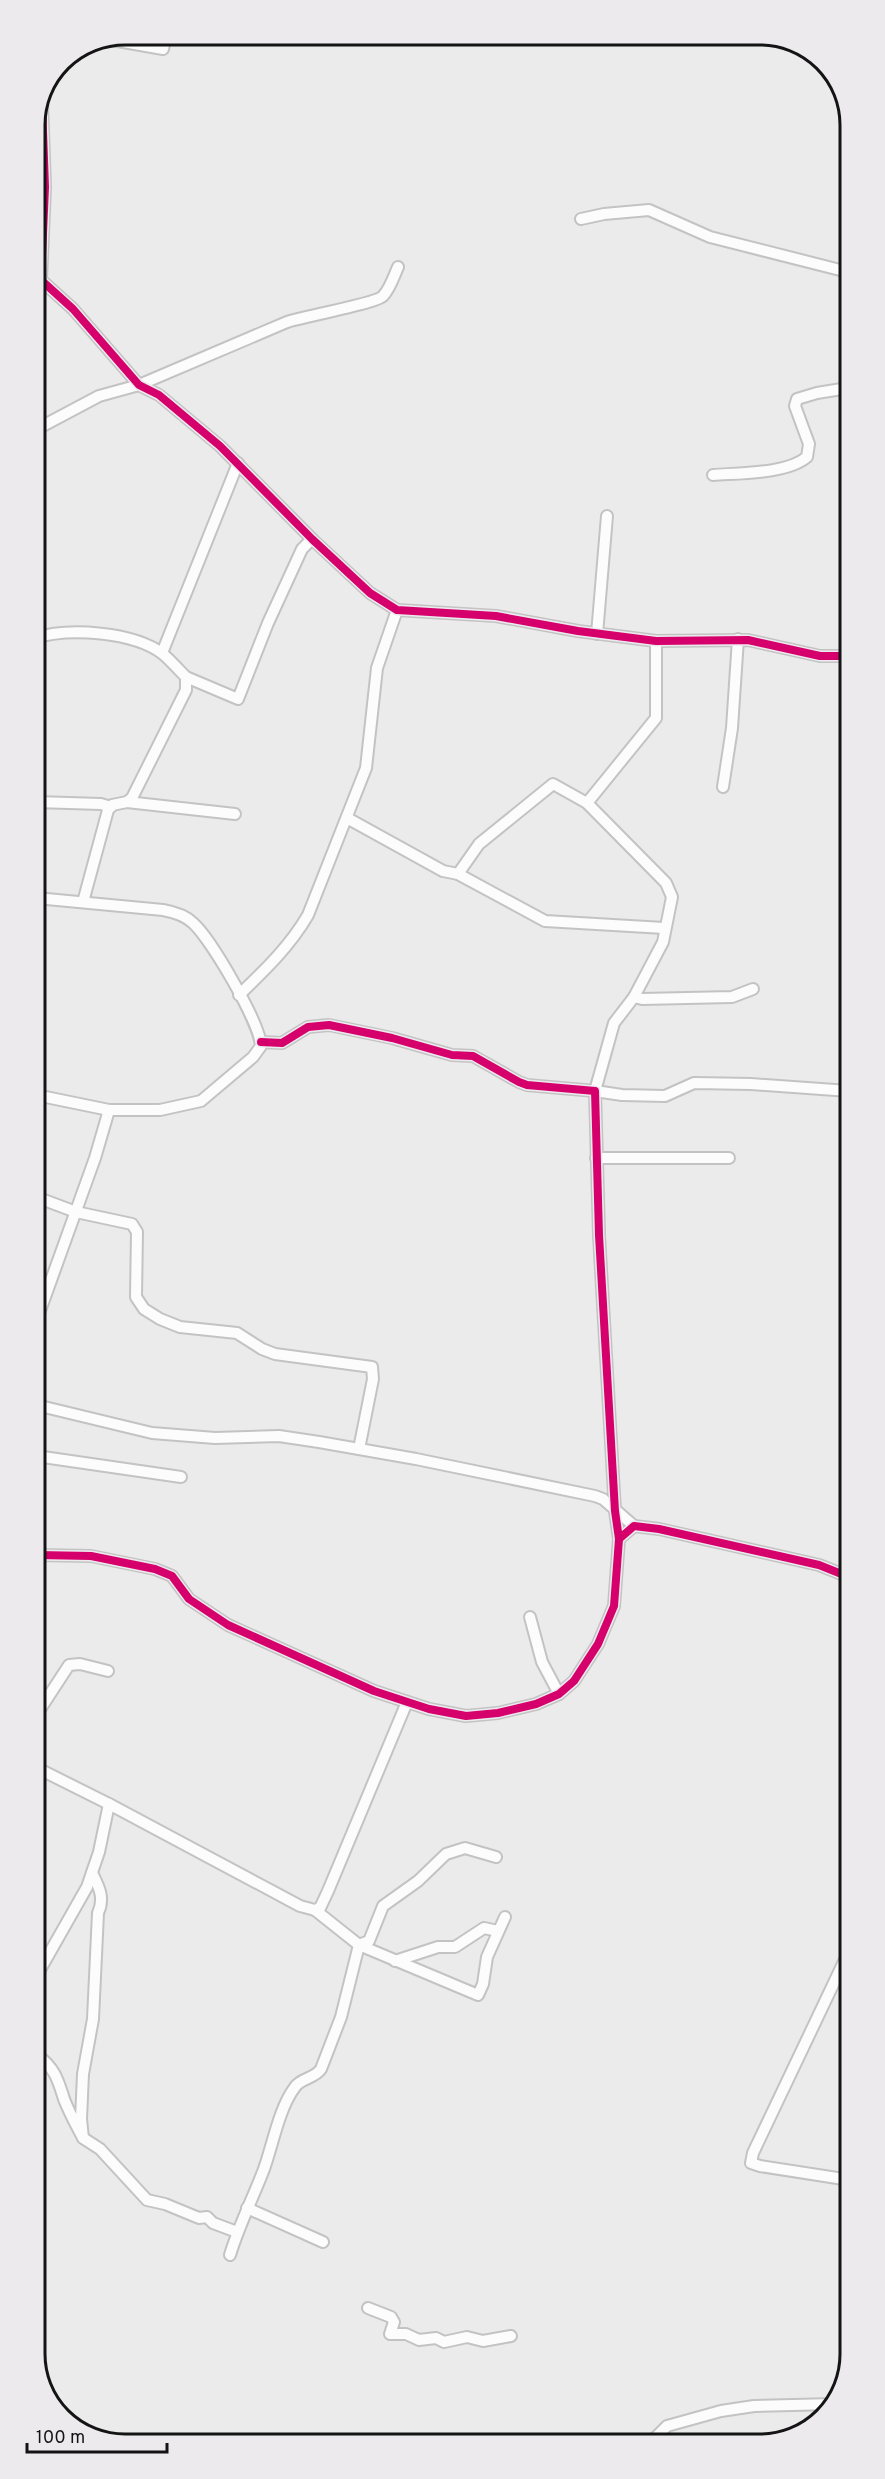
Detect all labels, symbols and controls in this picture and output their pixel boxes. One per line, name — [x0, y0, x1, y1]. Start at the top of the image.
scale bar — [27, 2416, 166, 2454]
text: 100 m — [36, 2427, 85, 2450]

